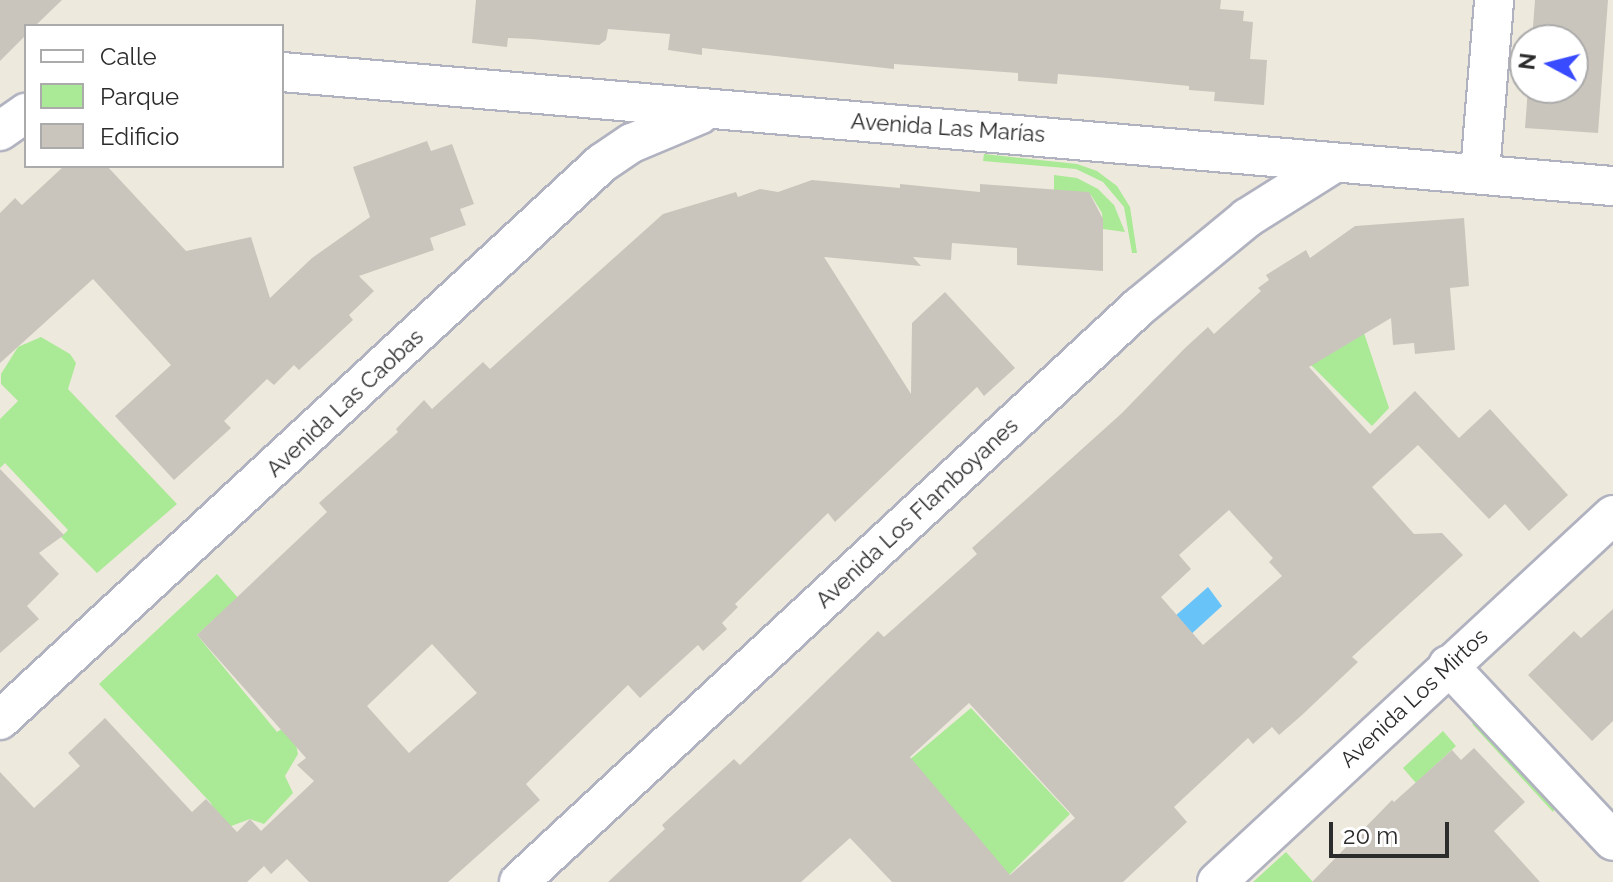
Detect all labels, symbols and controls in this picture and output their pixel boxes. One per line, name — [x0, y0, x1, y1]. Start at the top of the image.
legend — [24, 24, 284, 168]
north arrow — [1509, 24, 1589, 104]
text: Calle — [100, 42, 157, 71]
text: N — [1513, 51, 1541, 71]
text: Parque — [100, 82, 179, 111]
street label: Avenida Las Marías — [850, 108, 1046, 148]
text: Edificio — [100, 122, 179, 151]
street label: Avenida Las Caobas — [261, 324, 429, 482]
street label: Avenida Los Flamboyanes — [811, 412, 1023, 614]
street label: Avenida Los Mirtos — [1335, 623, 1493, 773]
scale bar — [1333, 806, 1453, 856]
text: 20 m — [1343, 821, 1398, 850]

